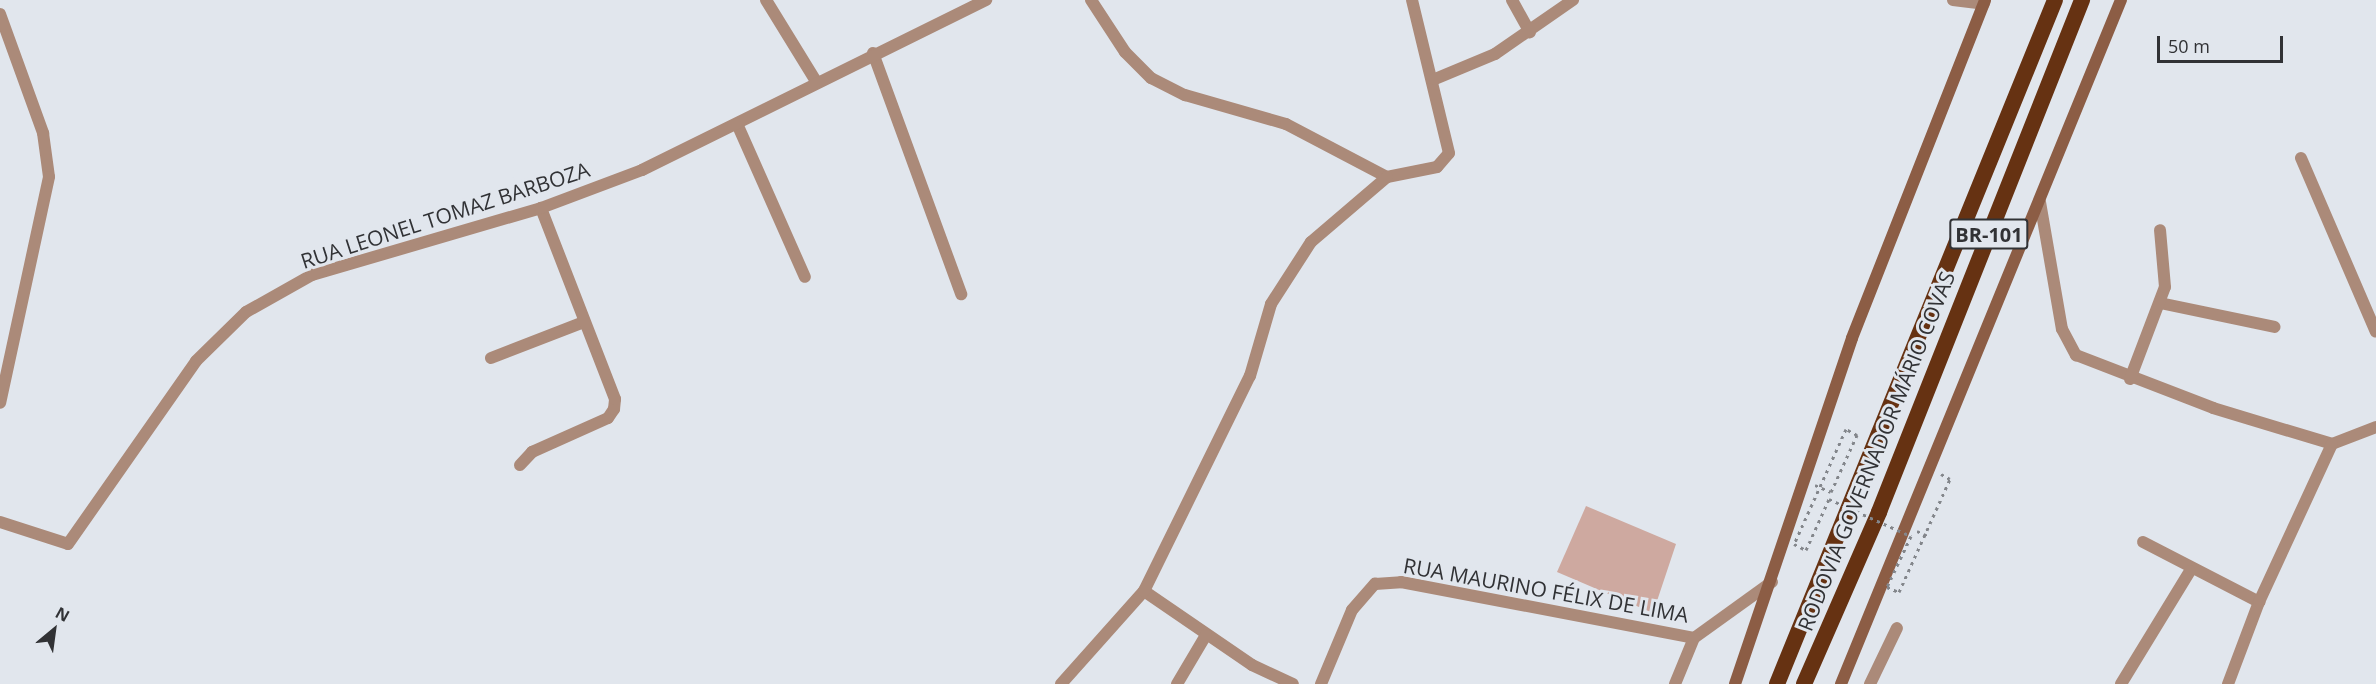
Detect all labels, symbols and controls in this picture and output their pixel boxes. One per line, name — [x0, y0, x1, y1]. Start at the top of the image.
scale bar — [2160, 24, 2286, 62]
text: 50 m — [2168, 34, 2210, 58]
street label: RUA LEONEL TOMAZ BARBOZA — [297, 156, 593, 274]
road number: BR-101 — [1948, 217, 2030, 251]
street label: RODOVIA GOVERNADOR MÁRIO COVAS — [1792, 268, 1960, 634]
street label: RUA MAURINO FÉLIX DE LIMA — [1401, 552, 1691, 628]
north arrow — [24, 600, 84, 660]
text: N — [52, 601, 74, 627]

